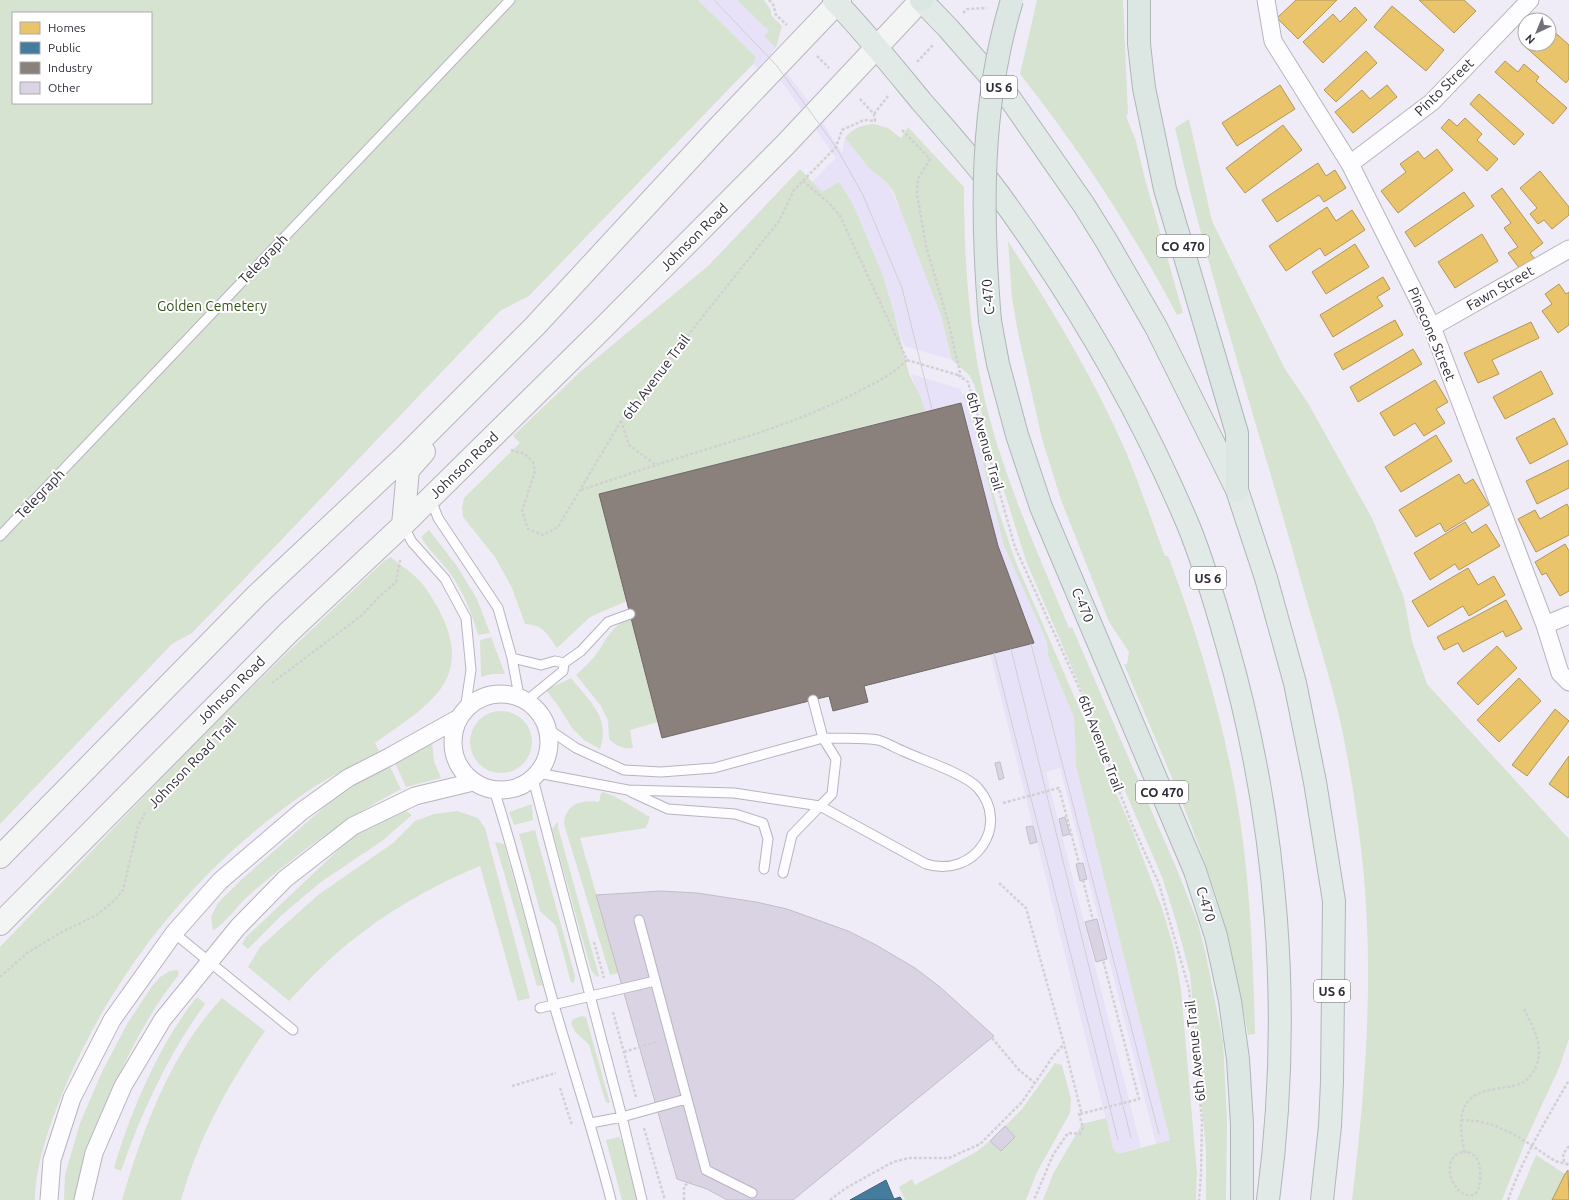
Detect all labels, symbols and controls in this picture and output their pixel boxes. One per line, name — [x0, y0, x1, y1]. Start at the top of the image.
legend — [12, 12, 152, 104]
north arrow — [1517, 12, 1557, 52]
text: Homes — [48, 21, 86, 34]
text: N — [1523, 32, 1537, 46]
text: Public — [48, 41, 81, 54]
street label: Pinto Street — [1411, 55, 1477, 119]
text: Industry — [48, 61, 93, 74]
road number: US 6 — [981, 76, 1017, 98]
text: Other — [48, 81, 81, 94]
street label: Johnson Road — [657, 200, 731, 274]
street label: Telegraph — [235, 231, 291, 287]
road number: CO 470 — [1157, 235, 1209, 257]
street label: Fawn Street — [1463, 262, 1537, 314]
street label: C-470 — [978, 278, 998, 316]
street label: Pinecone Street — [1405, 285, 1459, 384]
park label: Golden Cemetery — [157, 298, 267, 314]
street label: 6th Avenue Trail — [619, 331, 693, 422]
street label: 6th Avenue Trail — [963, 390, 1007, 492]
street label: Johnson Road — [426, 428, 502, 502]
street label: Telegraph — [12, 466, 68, 522]
road number: US 6 — [1190, 567, 1226, 589]
street label: C-470 — [1069, 585, 1097, 625]
street label: Johnson Road — [194, 653, 268, 727]
street label: 6th Avenue Trail — [1075, 693, 1127, 794]
street label: Johnson Road Trail — [145, 714, 239, 811]
road number: CO 470 — [1136, 781, 1188, 803]
street label: C-470 — [1193, 884, 1219, 924]
road number: US 6 — [1314, 980, 1350, 1002]
street label: 6th Avenue Trail — [1182, 999, 1208, 1102]

